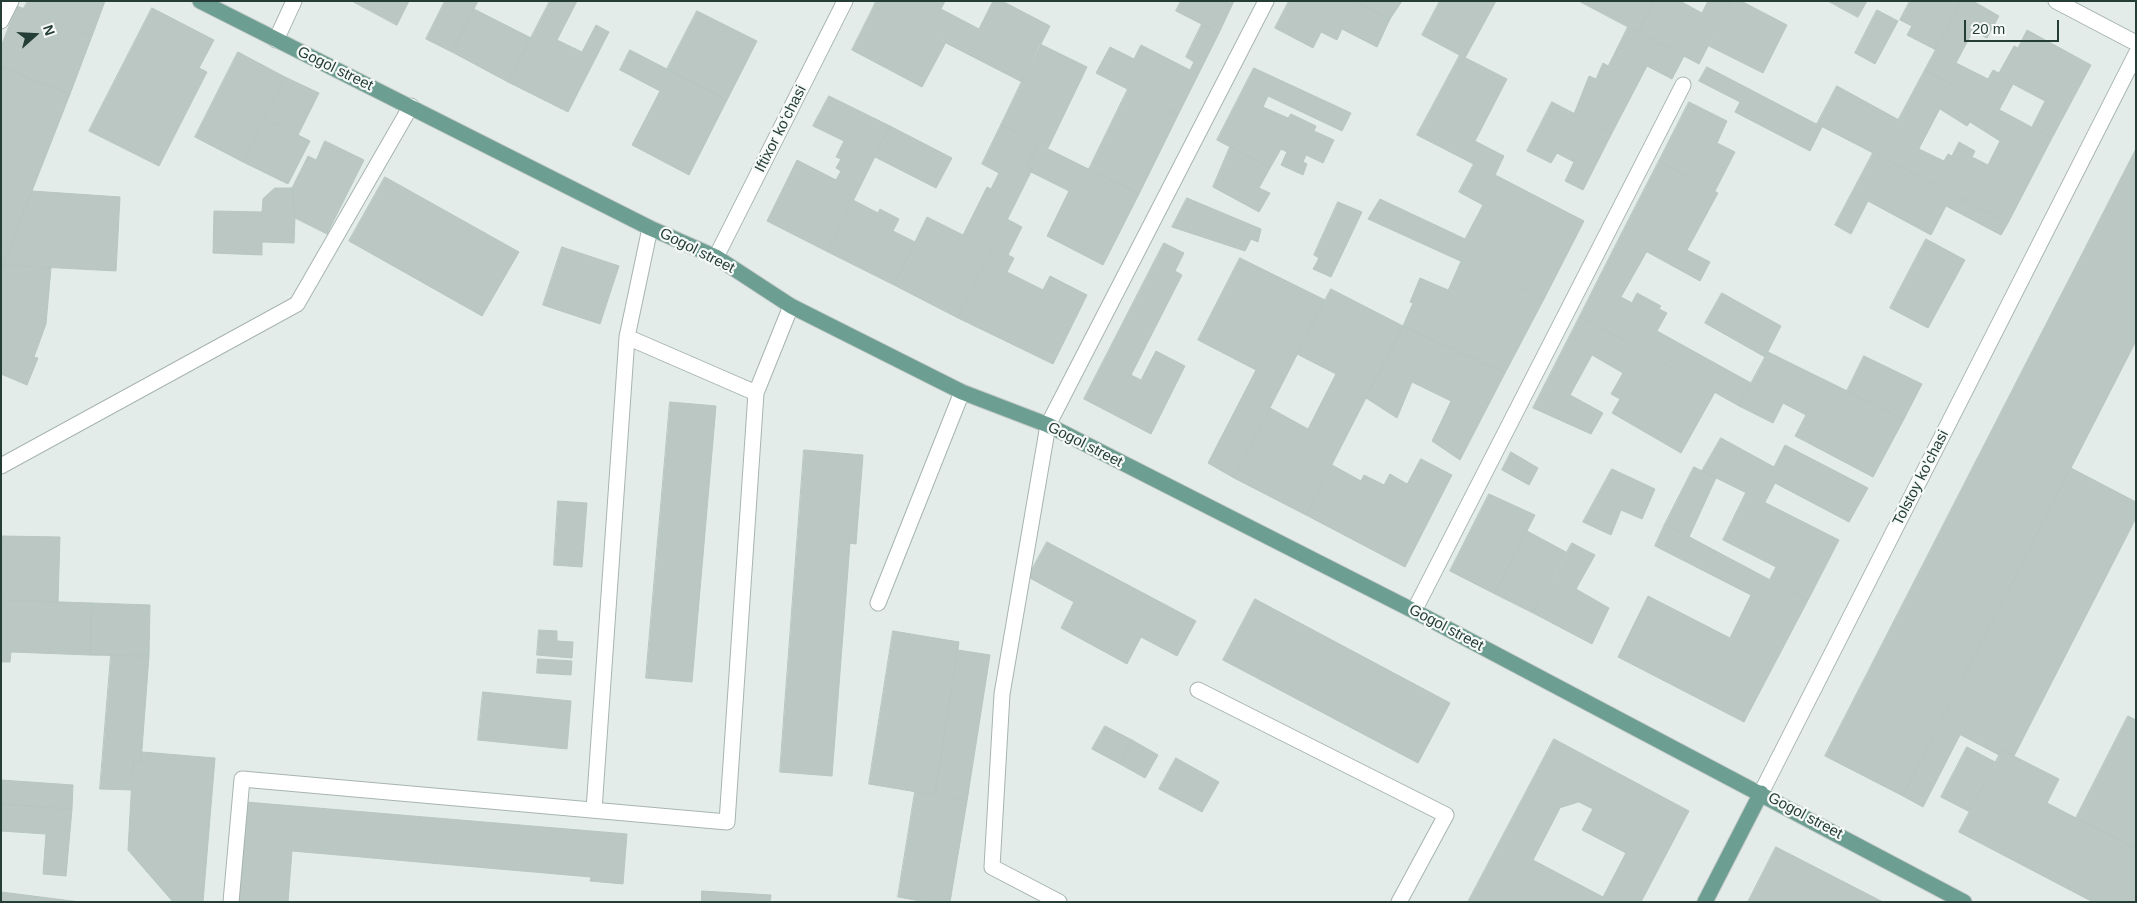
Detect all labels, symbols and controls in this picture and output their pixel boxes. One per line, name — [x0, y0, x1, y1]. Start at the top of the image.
north arrow — [10, 10, 60, 60]
scale bar — [1967, 10, 2062, 42]
text: 20 m — [1972, 20, 2005, 37]
text: N — [40, 23, 58, 38]
street label: Gogol street — [294, 43, 376, 95]
street label: Iftixor koʻchasi — [751, 83, 811, 175]
street label: Gogol street — [657, 224, 737, 278]
street label: Gogol street — [1045, 418, 1125, 472]
street label: Tolstoy ko'chasi — [1889, 427, 1953, 529]
street label: Gogol street — [1406, 601, 1486, 655]
street label: Gogol street — [1765, 789, 1845, 843]

